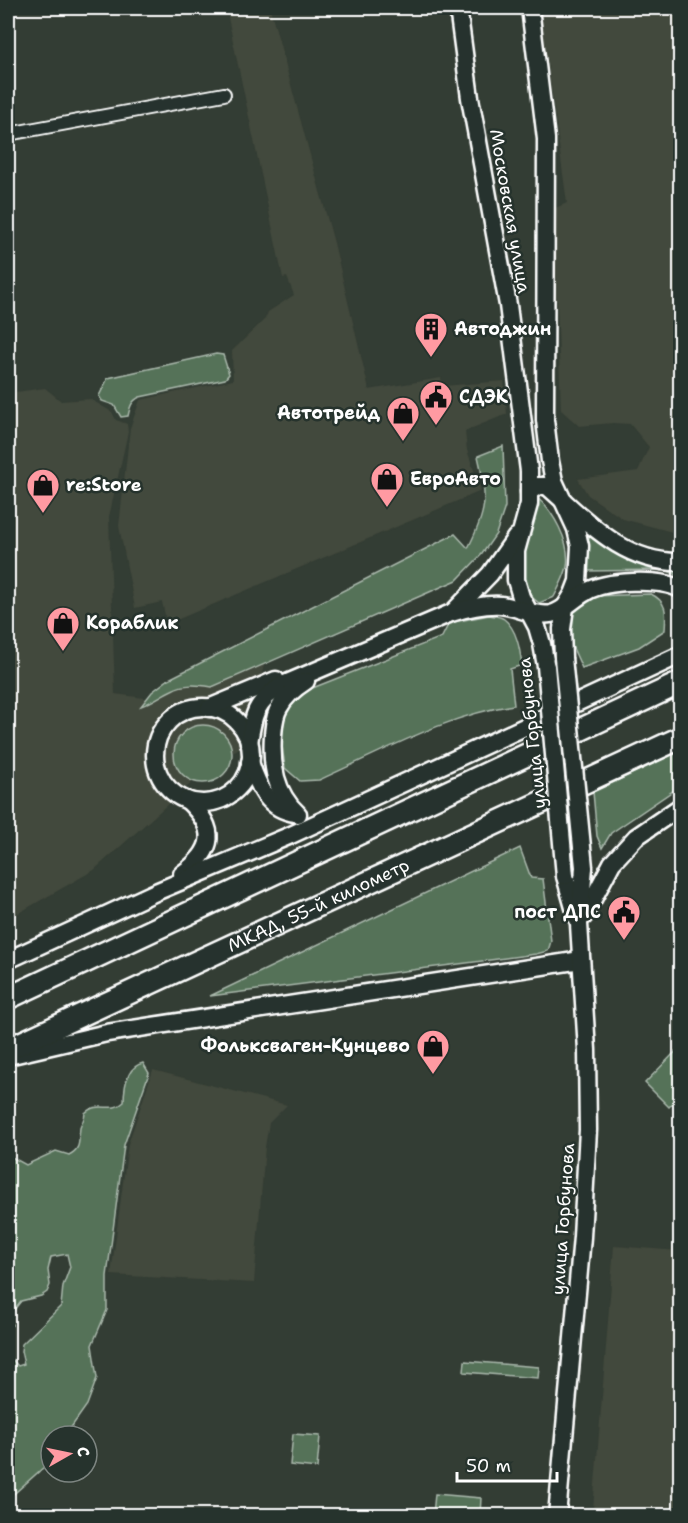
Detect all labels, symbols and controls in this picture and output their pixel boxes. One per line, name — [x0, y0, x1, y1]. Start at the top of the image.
street label: Московская улица — [484, 127, 536, 295]
building icon: Автоджин — [413, 311, 449, 358]
place label: Автоджин — [454, 317, 551, 341]
public building icon: СДЭК — [418, 379, 454, 426]
place label: СДЭК — [459, 385, 509, 409]
shop icon: Автотрейд — [385, 395, 421, 442]
place label: Автотрейд — [277, 401, 380, 425]
shop icon: ЕвроАвто — [369, 461, 405, 508]
shop icon: re:Store — [25, 467, 61, 514]
place label: ЕвроАвто — [410, 467, 501, 491]
place label: re:Store — [66, 473, 142, 497]
shop icon: Кораблик — [45, 605, 81, 652]
place label: Кораблик — [86, 611, 179, 635]
street label: улица Горбунова — [512, 656, 552, 810]
street label: МКАД, 55-й километр — [224, 853, 413, 958]
public building icon: пост ДПС — [606, 894, 642, 941]
place label: пост ДПС — [514, 900, 601, 924]
shop icon: Фольксваген-Кунцево — [415, 1028, 451, 1075]
place label: Фольксваген-Кунцево — [200, 1034, 410, 1058]
street label: улица Горбунова — [546, 1142, 580, 1296]
north arrow — [39, 1424, 99, 1484]
text: С — [72, 1445, 94, 1458]
scale bar — [457, 1445, 558, 1483]
text: 50 m — [466, 1454, 511, 1478]

